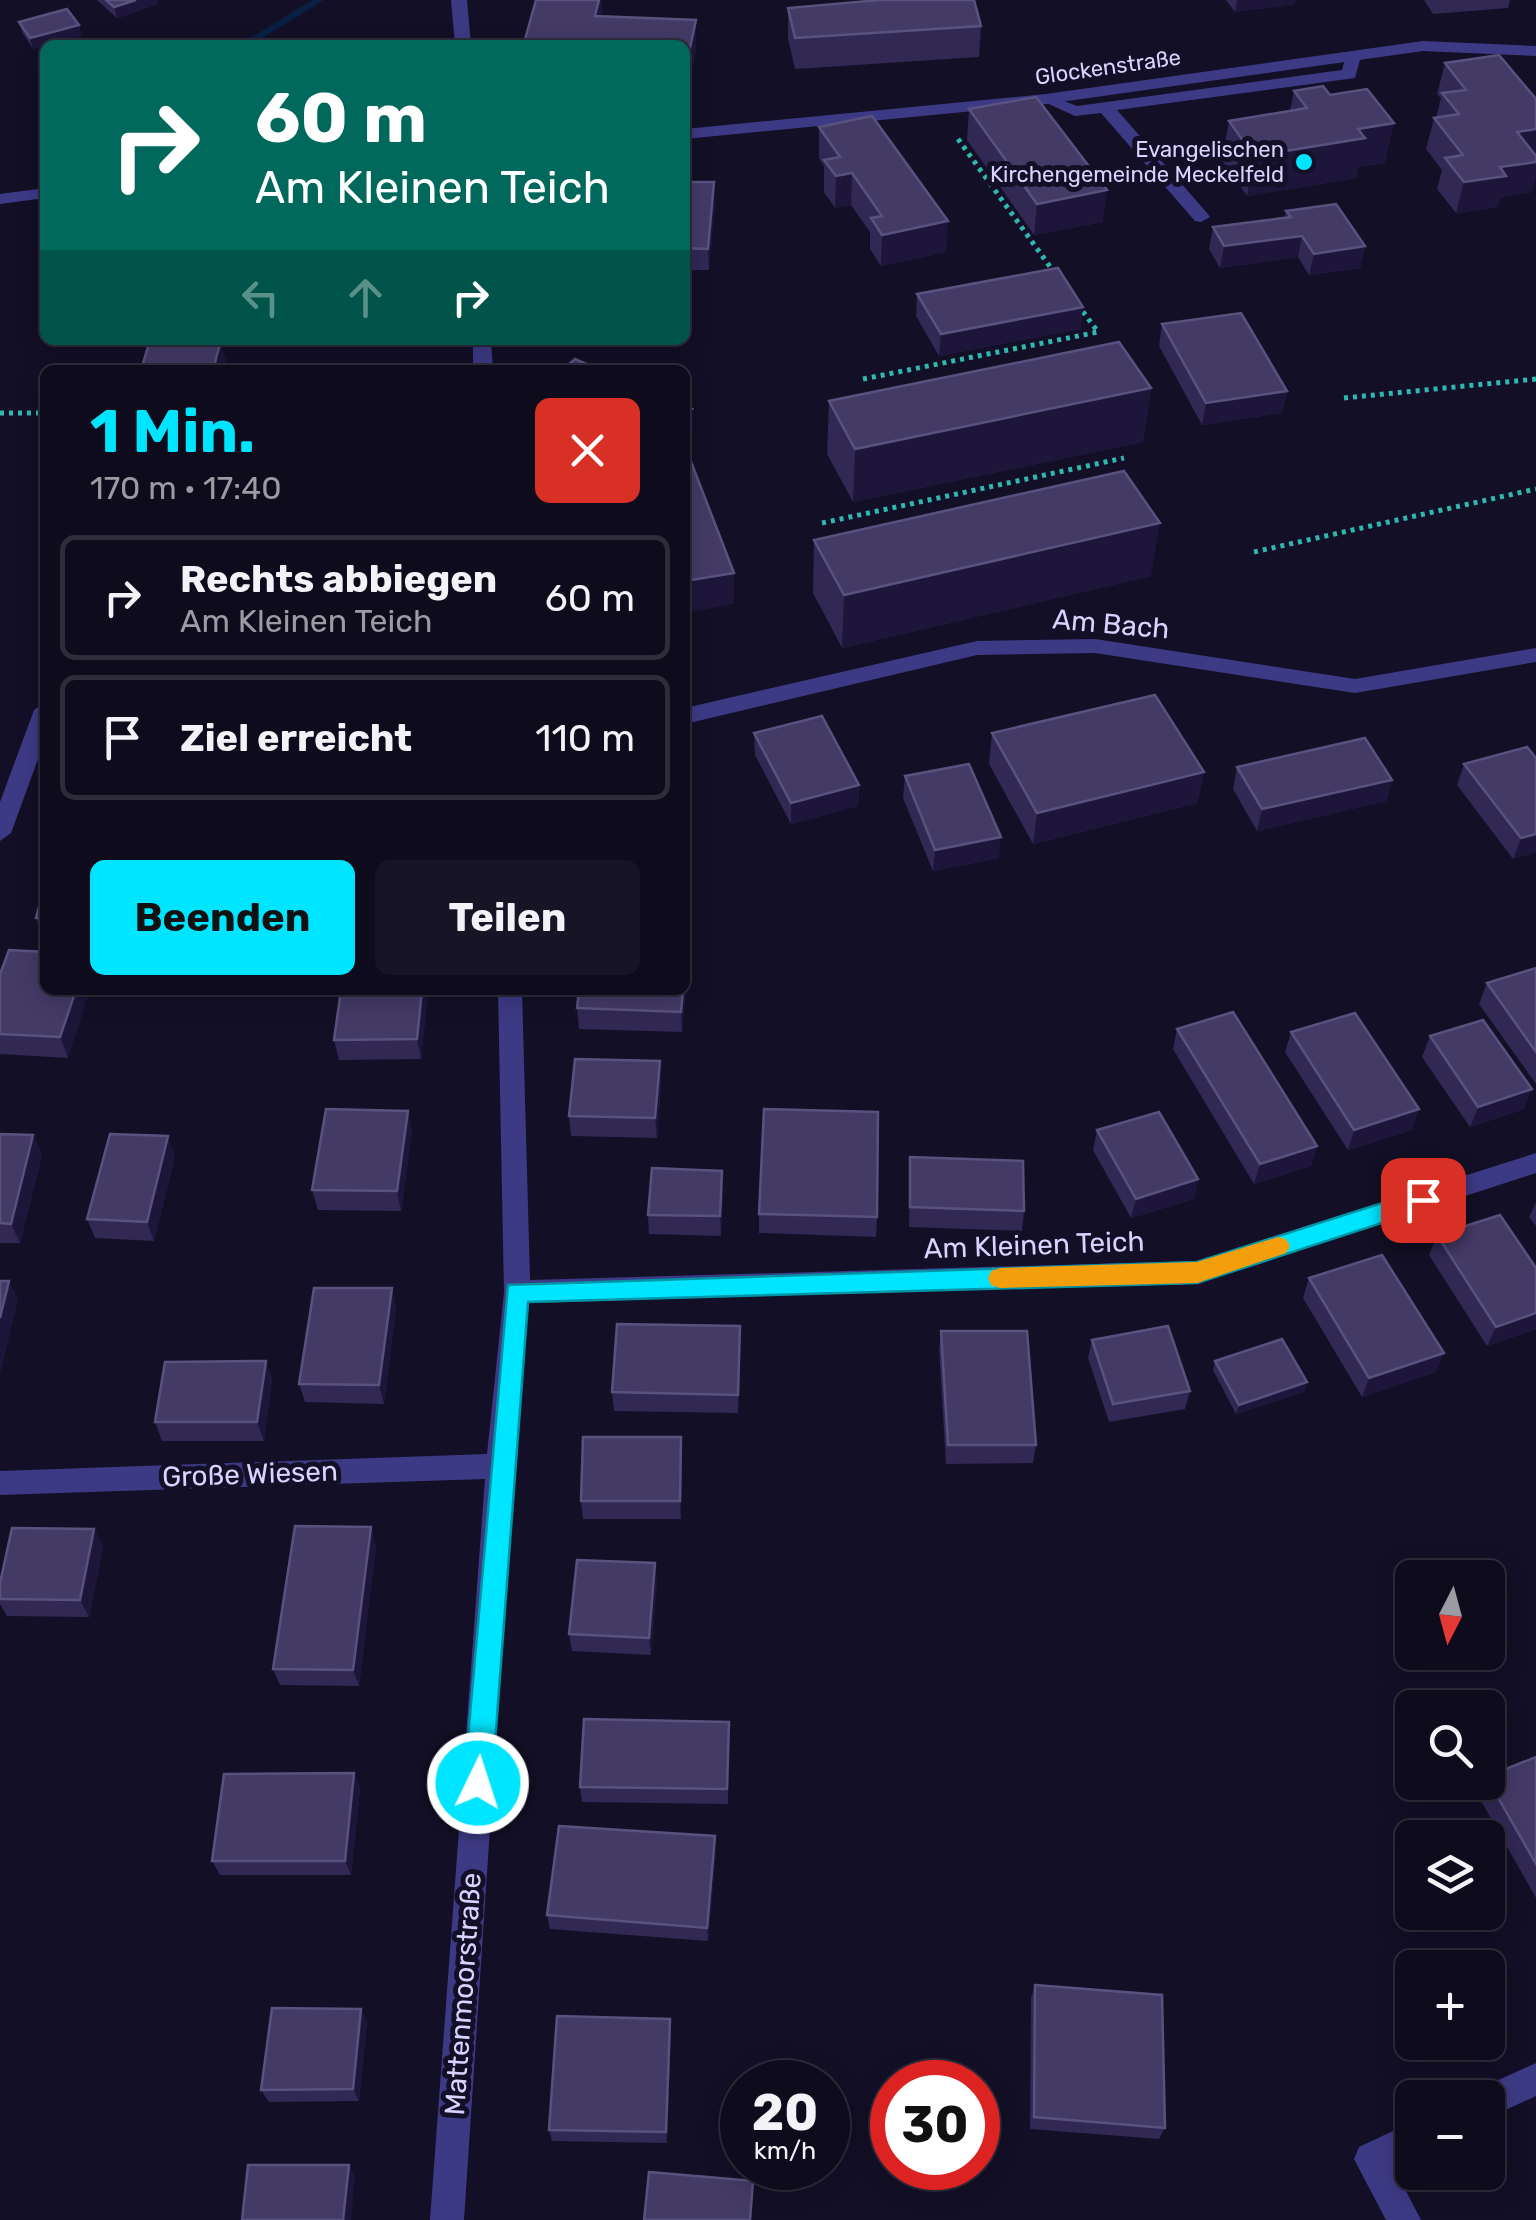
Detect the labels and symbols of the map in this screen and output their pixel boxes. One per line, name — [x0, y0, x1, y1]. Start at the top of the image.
street label: Glockenstraße — [1033, 43, 1183, 91]
place label: Evangelischen Kirchengemeinde Meckelfeld — [990, 136, 1284, 188]
marker: Evangelischen Kirchengemeinde Meckelfeld — [1293, 151, 1315, 173]
street label: Am Bach — [1051, 602, 1171, 646]
pin — [1381, 1158, 1466, 1243]
street label: Am Kleinen Teich — [923, 1225, 1145, 1265]
street label: Große Wiesen — [162, 1454, 338, 1494]
north arrow — [1395, 1560, 1505, 1670]
position arrow — [426, 1731, 530, 1835]
street label: Mattenmoorstraße — [438, 1872, 488, 2116]
speed limit sign: 30 — [870, 2060, 1000, 2190]

